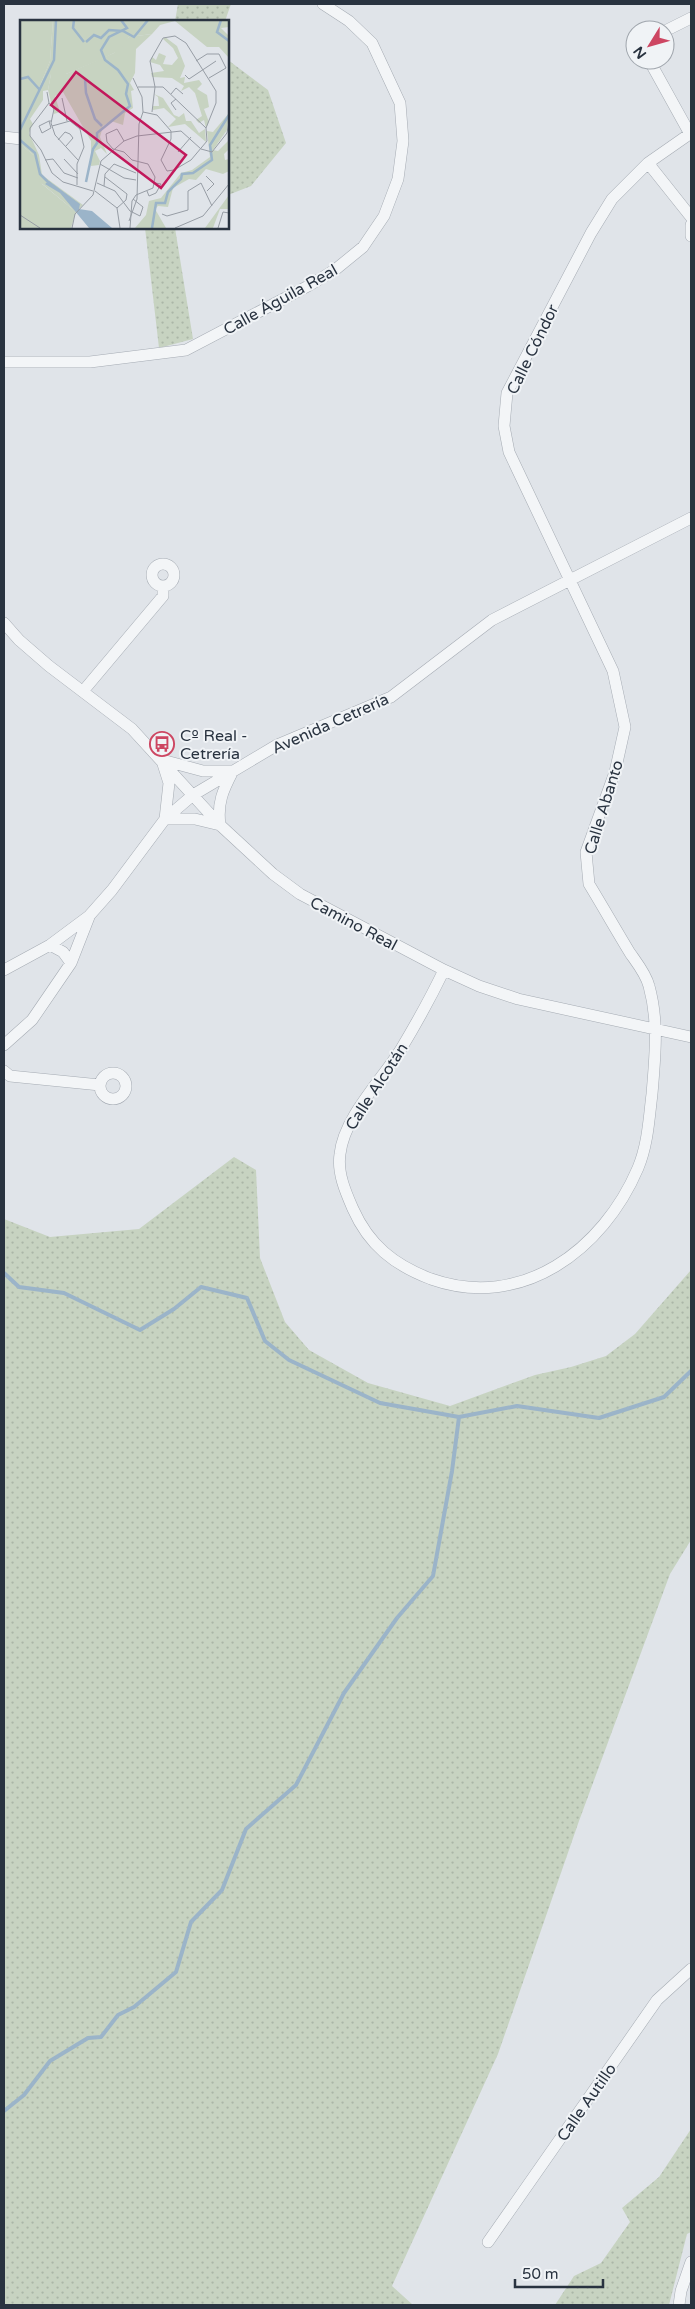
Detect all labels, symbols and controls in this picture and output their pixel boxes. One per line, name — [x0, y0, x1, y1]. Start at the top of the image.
inset map — [20, 20, 229, 229]
north arrow — [625, 20, 675, 70]
text: N — [630, 43, 650, 62]
street label: Calle Águila Real — [220, 260, 341, 340]
street label: Calle Cóndor — [503, 300, 564, 398]
street label: Avenida Cetrería — [269, 689, 392, 759]
place label: Cº Real - Cetrería — [180, 726, 248, 764]
bus stop icon: Cº Real - Cetrería — [149, 731, 175, 757]
street label: Calle Abanto — [580, 758, 628, 857]
street label: Camino Real — [307, 893, 401, 955]
street label: Calle Alcotán — [341, 1039, 412, 1134]
street label: Calle Autillo — [553, 2060, 621, 2145]
scale bar — [515, 2256, 602, 2288]
text: 50 m — [522, 2265, 559, 2283]

